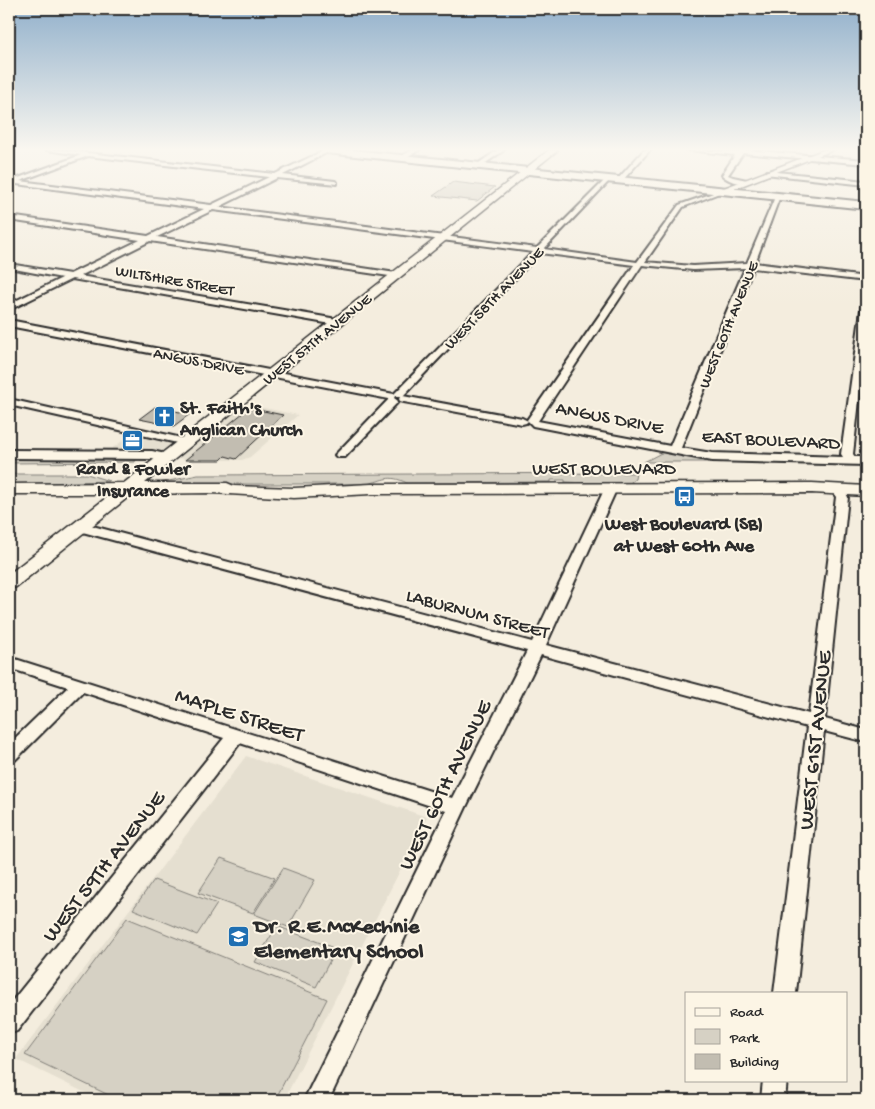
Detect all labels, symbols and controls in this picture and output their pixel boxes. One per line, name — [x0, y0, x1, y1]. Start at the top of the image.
street label: WEST 58TH AVENUE — [442, 243, 550, 355]
street label: WEST 60TH AVENUE — [696, 258, 765, 392]
street label: WILTSHIRE STREET — [114, 263, 236, 302]
street label: WEST 57TH AVENUE — [260, 290, 377, 390]
street label: ANGUS DRIVE — [151, 345, 246, 382]
place label: St. Faith's Anglican Church — [179, 398, 303, 443]
street label: ANGUS DRIVE — [554, 398, 666, 441]
church icon: St. Faith's Anglican Church — [152, 405, 176, 429]
street label: EAST BOULEVARD — [701, 426, 841, 457]
office icon: Rand & Fowler Insurance — [121, 429, 145, 453]
place label: Rand & Fowler Insurance — [75, 459, 192, 504]
street label: WEST BOULEVARD — [532, 459, 676, 482]
bus stop icon: West Boulevard (SB) at West 60th Ave — [672, 484, 696, 508]
place label: West Boulevard (SB) at West 60th Ave — [604, 514, 763, 559]
street label: LABURNUM STREET — [403, 585, 552, 646]
street label: WEST 61ST AVENUE — [795, 648, 839, 831]
street label: MAPLE STREET — [171, 684, 308, 750]
street label: WEST 60TH AVENUE — [394, 695, 500, 875]
street label: WEST 59TH AVENUE — [38, 786, 173, 948]
place label: Dr. R.E.McKechnie Elementary School — [252, 915, 424, 966]
school or university icon: Dr. R.E.McKechnie Elementary School — [226, 925, 250, 949]
legend — [685, 992, 848, 1082]
text: Road — [730, 1004, 764, 1022]
text: Park — [729, 1030, 760, 1048]
text: Building — [729, 1054, 779, 1072]

